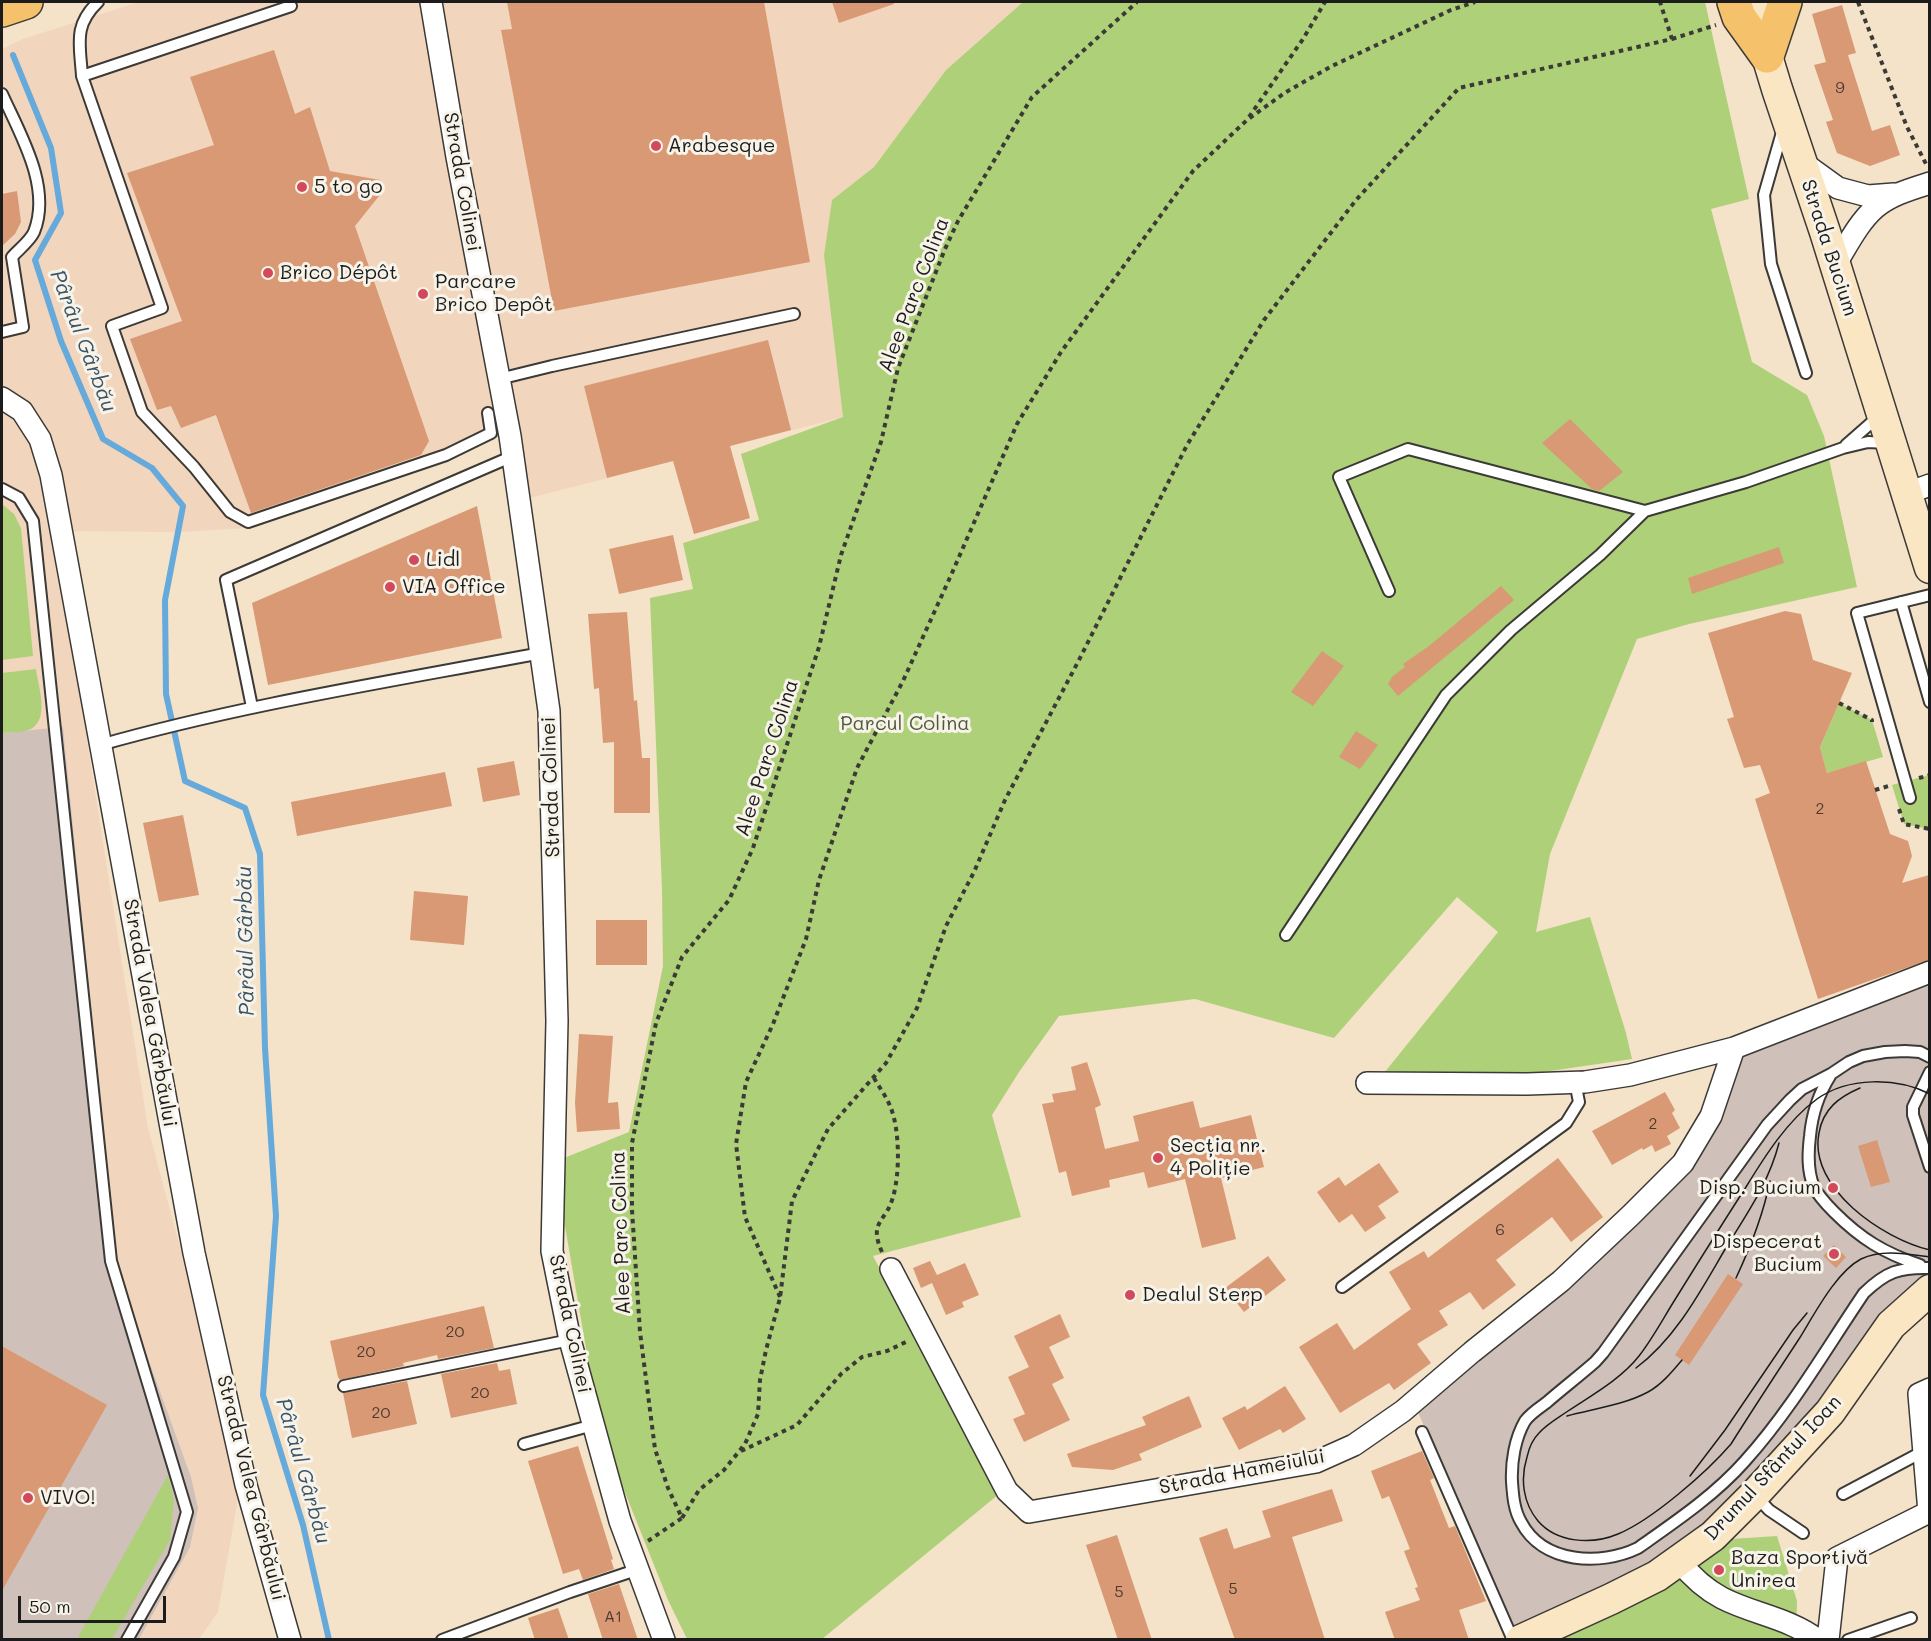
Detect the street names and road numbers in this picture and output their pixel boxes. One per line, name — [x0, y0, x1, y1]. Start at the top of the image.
street label: Strada Colinei — [438, 111, 486, 253]
street label: Strada Bucium — [1796, 177, 1862, 319]
street label: Alee Parc Colina — [873, 214, 955, 376]
street label: Alee Parc Colina — [730, 676, 804, 840]
street label: Strada Colinei — [537, 716, 565, 858]
street label: Strada Valea Gârbăului — [118, 897, 182, 1129]
street label: Alee Parc Colina — [606, 1151, 636, 1315]
street label: Strada Colinei — [544, 1253, 596, 1395]
street label: Strada Valea Gârbăului — [211, 1373, 291, 1603]
street label: Drumul Sfântul Ioan — [1699, 1390, 1847, 1546]
street label: Strada Hameiului — [1157, 1444, 1327, 1500]

